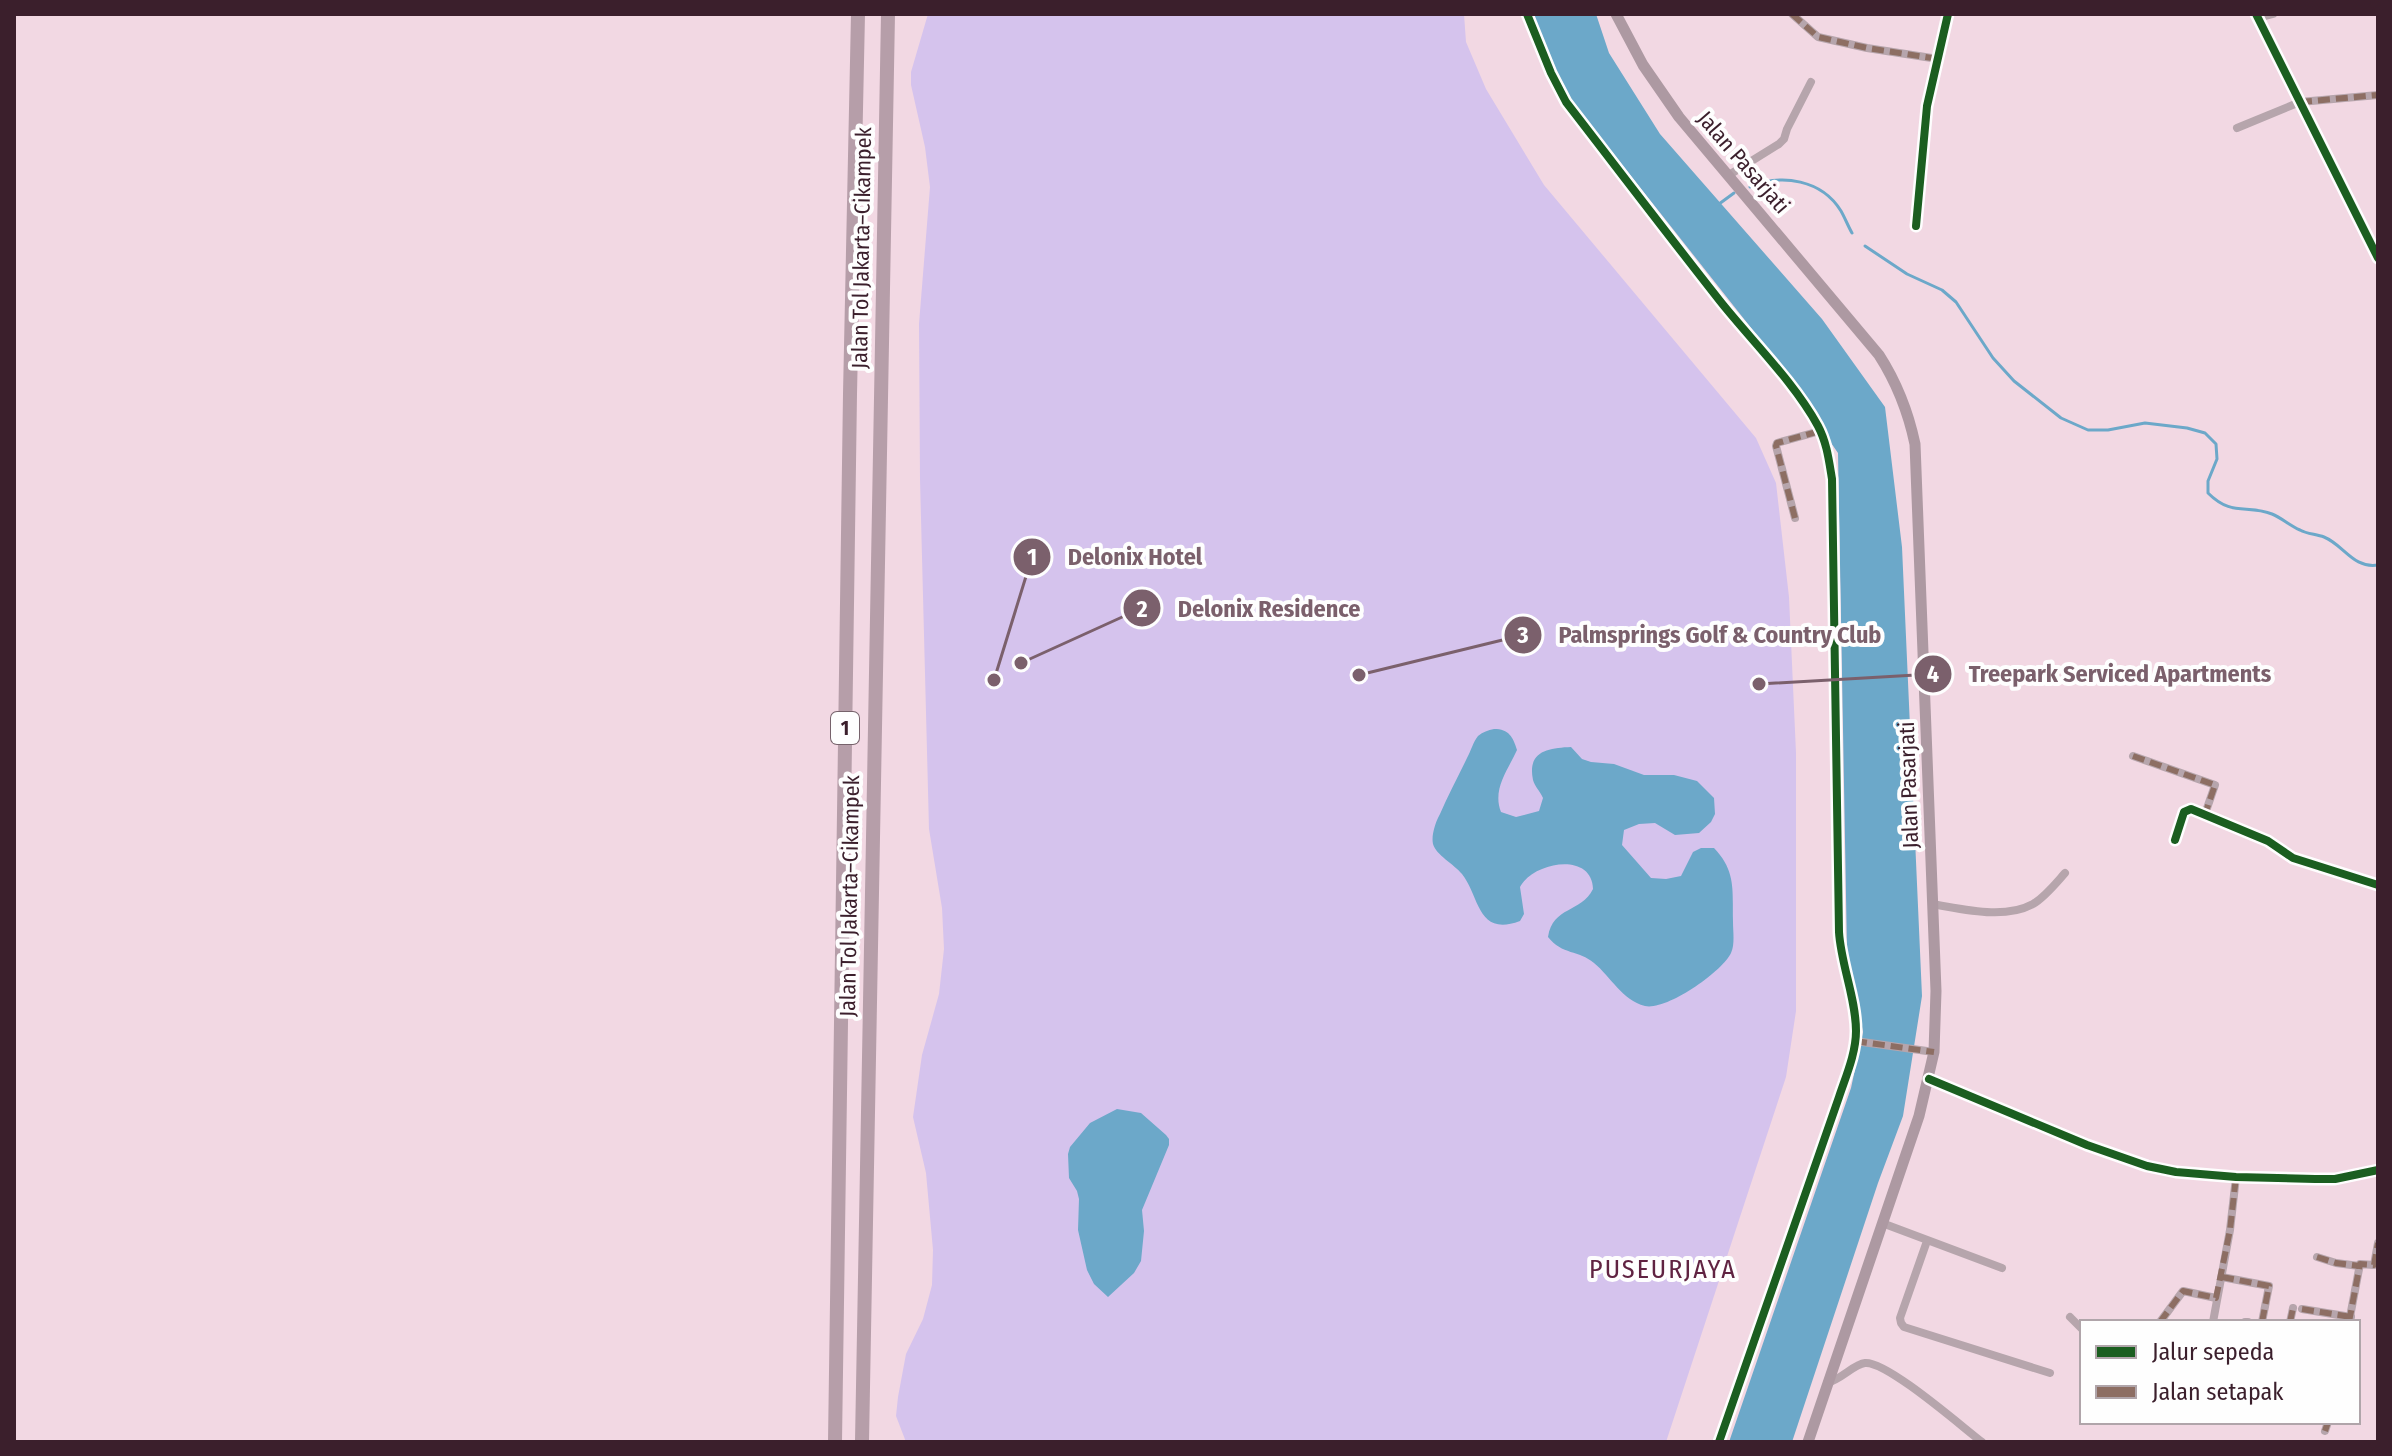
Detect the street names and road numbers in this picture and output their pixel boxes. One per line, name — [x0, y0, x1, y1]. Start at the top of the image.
street label: Jalan Pasarjati — [1692, 105, 1796, 219]
street label: Jalan Tol Jakarta–Cikampek — [846, 126, 877, 369]
road number: 1 — [831, 712, 859, 744]
street label: Jalan Pasarjati — [1893, 721, 1924, 849]
street label: Jalan Tol Jakarta–Cikampek — [834, 774, 865, 1017]

